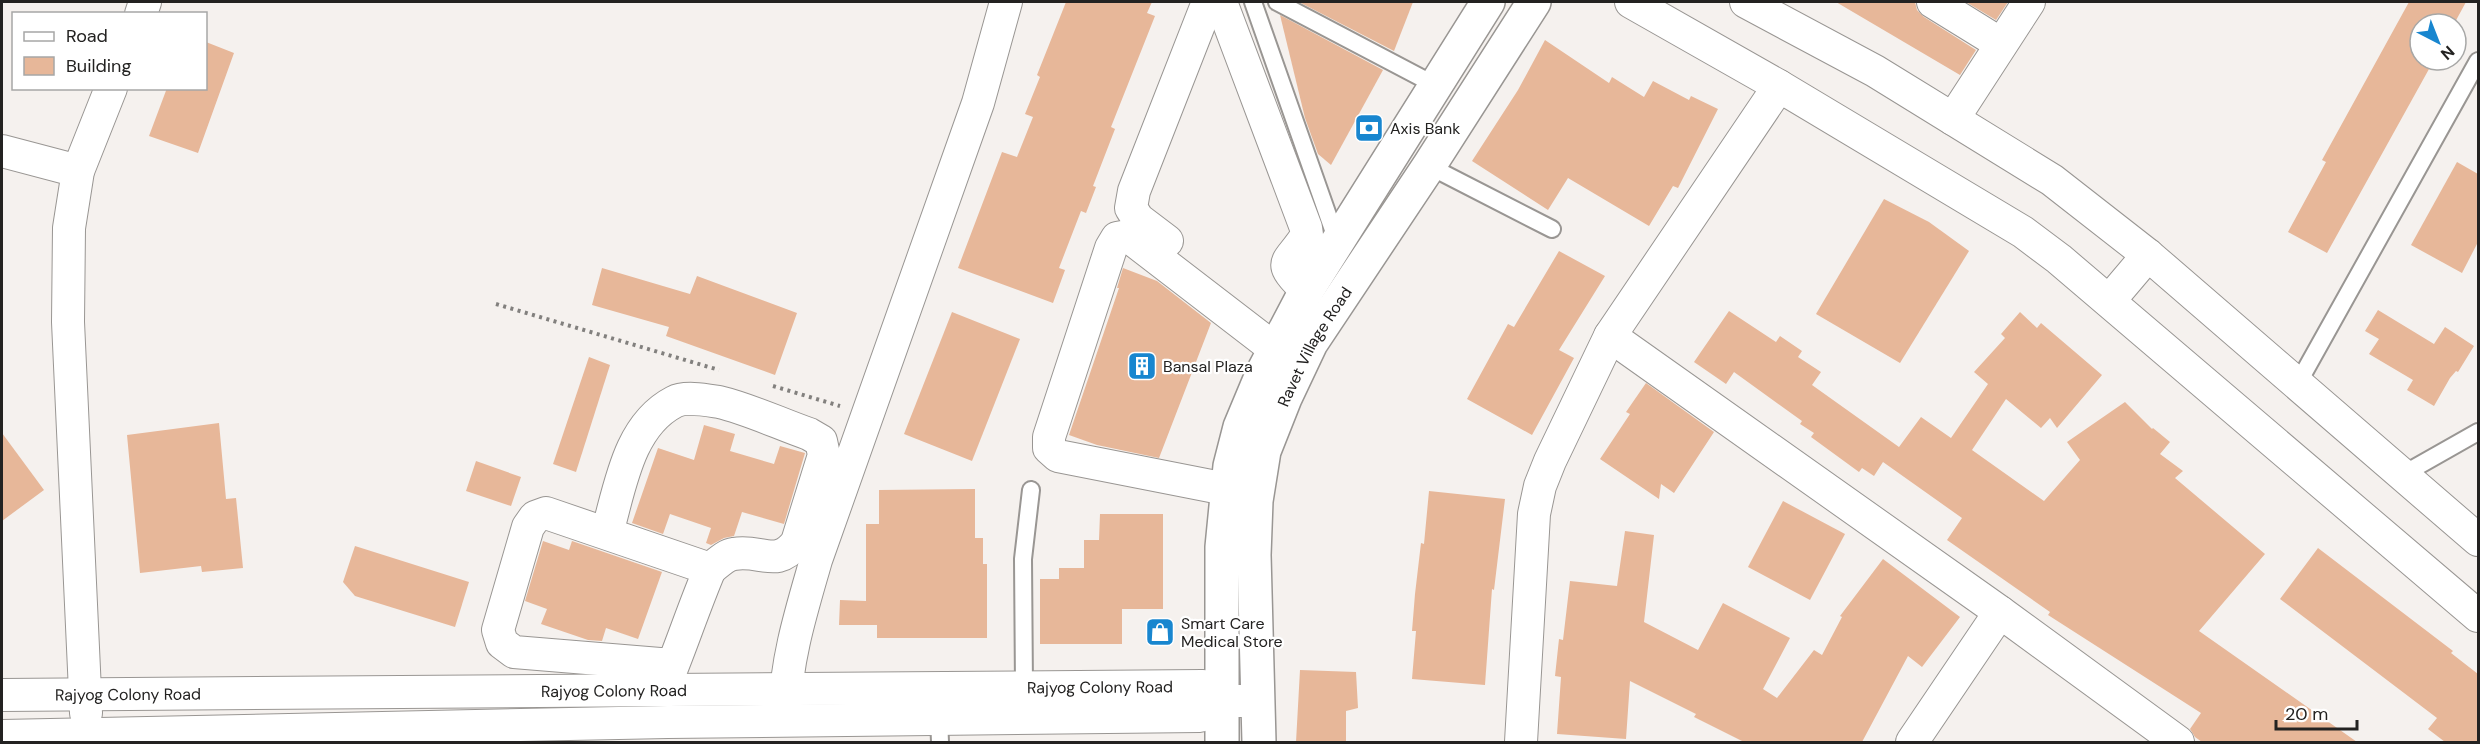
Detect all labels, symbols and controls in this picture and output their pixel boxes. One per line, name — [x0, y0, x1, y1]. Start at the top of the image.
legend — [12, 12, 207, 90]
north arrow — [2408, 12, 2468, 72]
text: Road — [66, 24, 108, 48]
text: N — [2436, 41, 2459, 64]
text: Building — [66, 54, 131, 78]
bank icon: Axis Bank — [1353, 112, 1385, 144]
place label: Axis Bank — [1390, 118, 1460, 139]
street label: Ravet Village Road — [1273, 283, 1357, 410]
building icon: Bansal Plaza — [1126, 350, 1158, 382]
place label: Bansal Plaza — [1163, 356, 1253, 377]
place label: Smart Care Medical Store — [1181, 613, 1283, 652]
shop icon: Smart Care Medical Store — [1144, 616, 1176, 648]
street label: Rajyog Colony Road — [1027, 676, 1173, 698]
street label: Rajyog Colony Road — [541, 680, 687, 702]
street label: Rajyog Colony Road — [55, 684, 201, 706]
scale bar — [2276, 693, 2357, 731]
text: 20 m — [2285, 702, 2328, 726]

